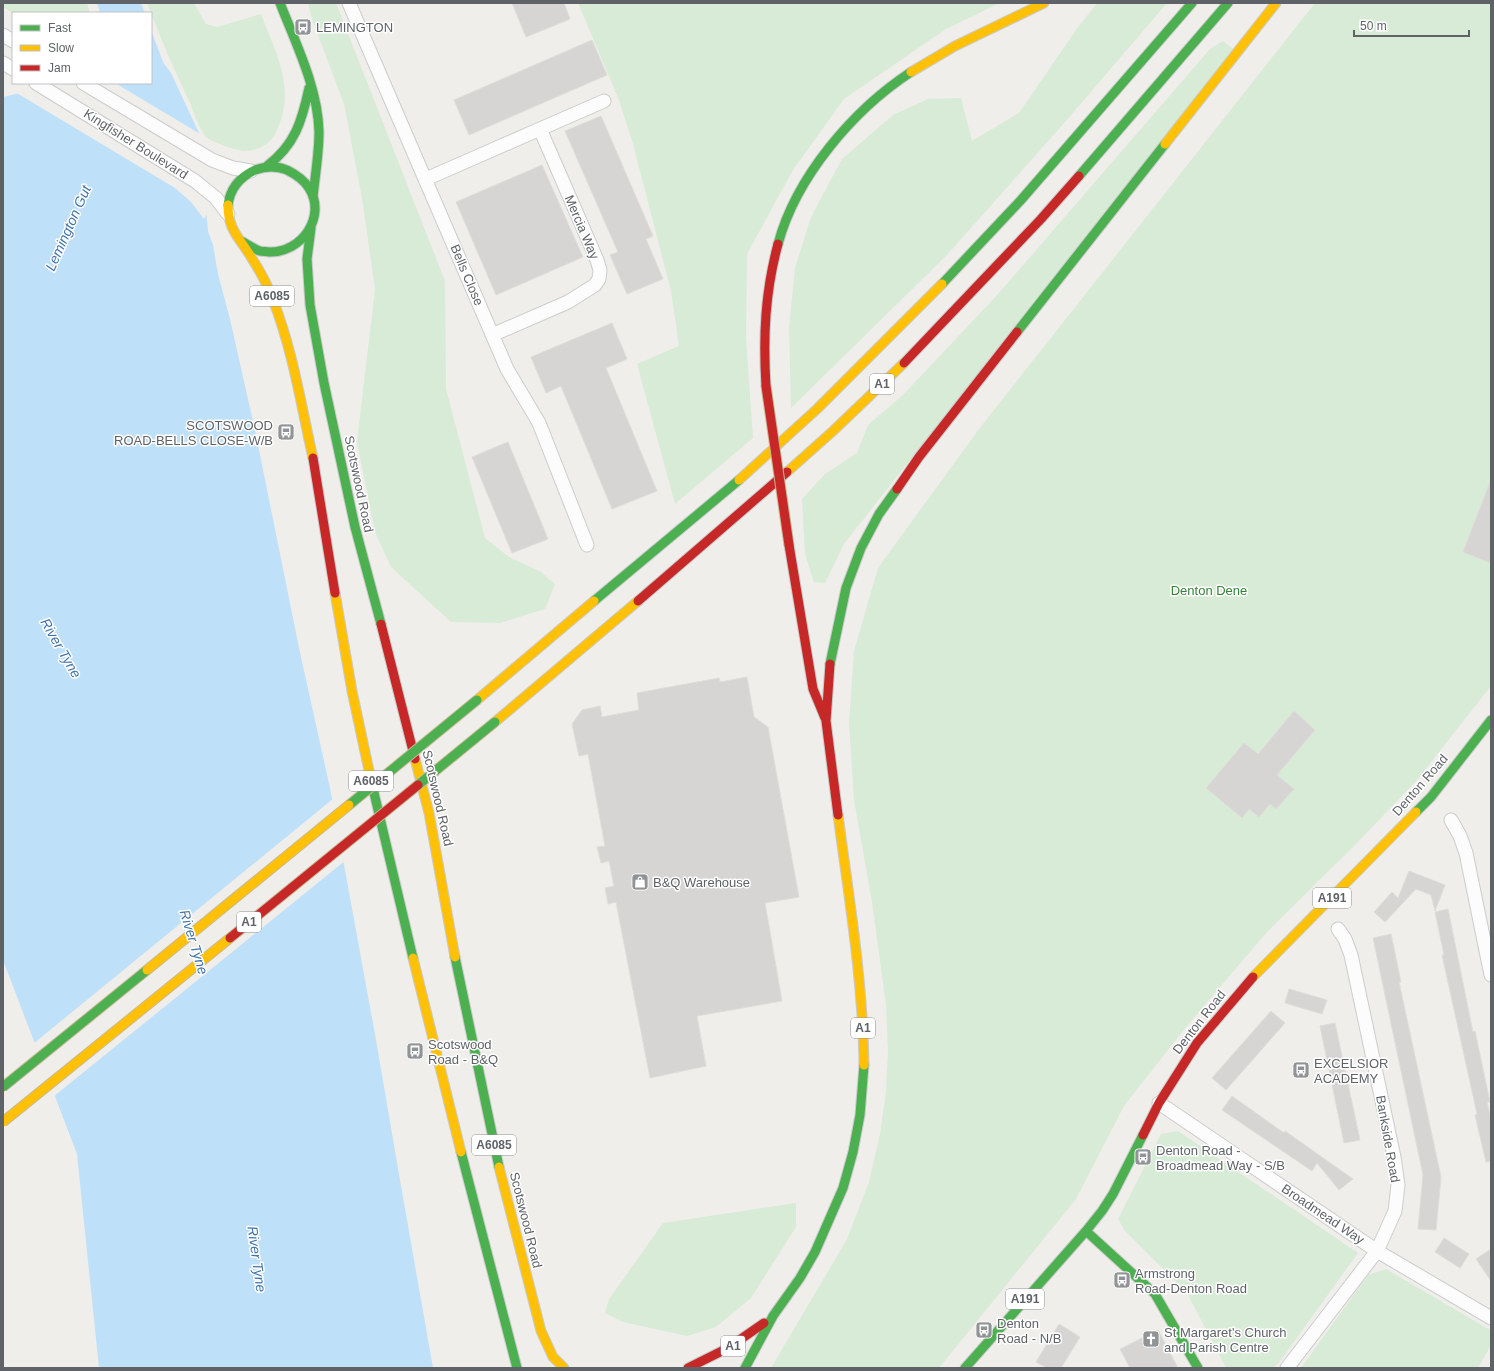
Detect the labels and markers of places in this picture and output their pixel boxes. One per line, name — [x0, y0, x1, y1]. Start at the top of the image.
bus stop icon: LEMINGTON — [293, 17, 313, 37]
place label: LEMINGTON — [316, 20, 393, 35]
place label: SCOTSWOOD ROAD-BELLS CLOSE-W/B — [114, 418, 273, 448]
bus stop icon: SCOTSWOOD ROAD-BELLS CLOSE-W/B — [276, 422, 296, 442]
shop icon: B&Q Warehouse — [630, 872, 650, 892]
place label: B&Q Warehouse — [653, 875, 750, 890]
place label: Scotswood Road - B&Q — [428, 1037, 498, 1067]
bus stop icon: Scotswood Road - B&Q — [405, 1041, 425, 1061]
place label: EXCELSIOR ACADEMY — [1314, 1056, 1388, 1086]
bus stop icon: EXCELSIOR ACADEMY — [1291, 1060, 1311, 1080]
place label: Denton Road - Broadmead Way - S/B — [1156, 1143, 1285, 1173]
bus stop icon: Denton Road - Broadmead Way - S/B — [1133, 1147, 1153, 1167]
place label: Armstrong Road-Denton Road — [1135, 1266, 1247, 1296]
bus stop icon: Armstrong Road-Denton Road — [1112, 1270, 1132, 1290]
place label: Denton Road - N/B — [997, 1316, 1061, 1346]
bus stop icon: Denton Road - N/B — [974, 1320, 994, 1340]
place label: St Margaret's Church and Parish Centre — [1164, 1325, 1286, 1355]
church icon: St Margaret's Church and Parish Centre — [1141, 1329, 1161, 1349]

